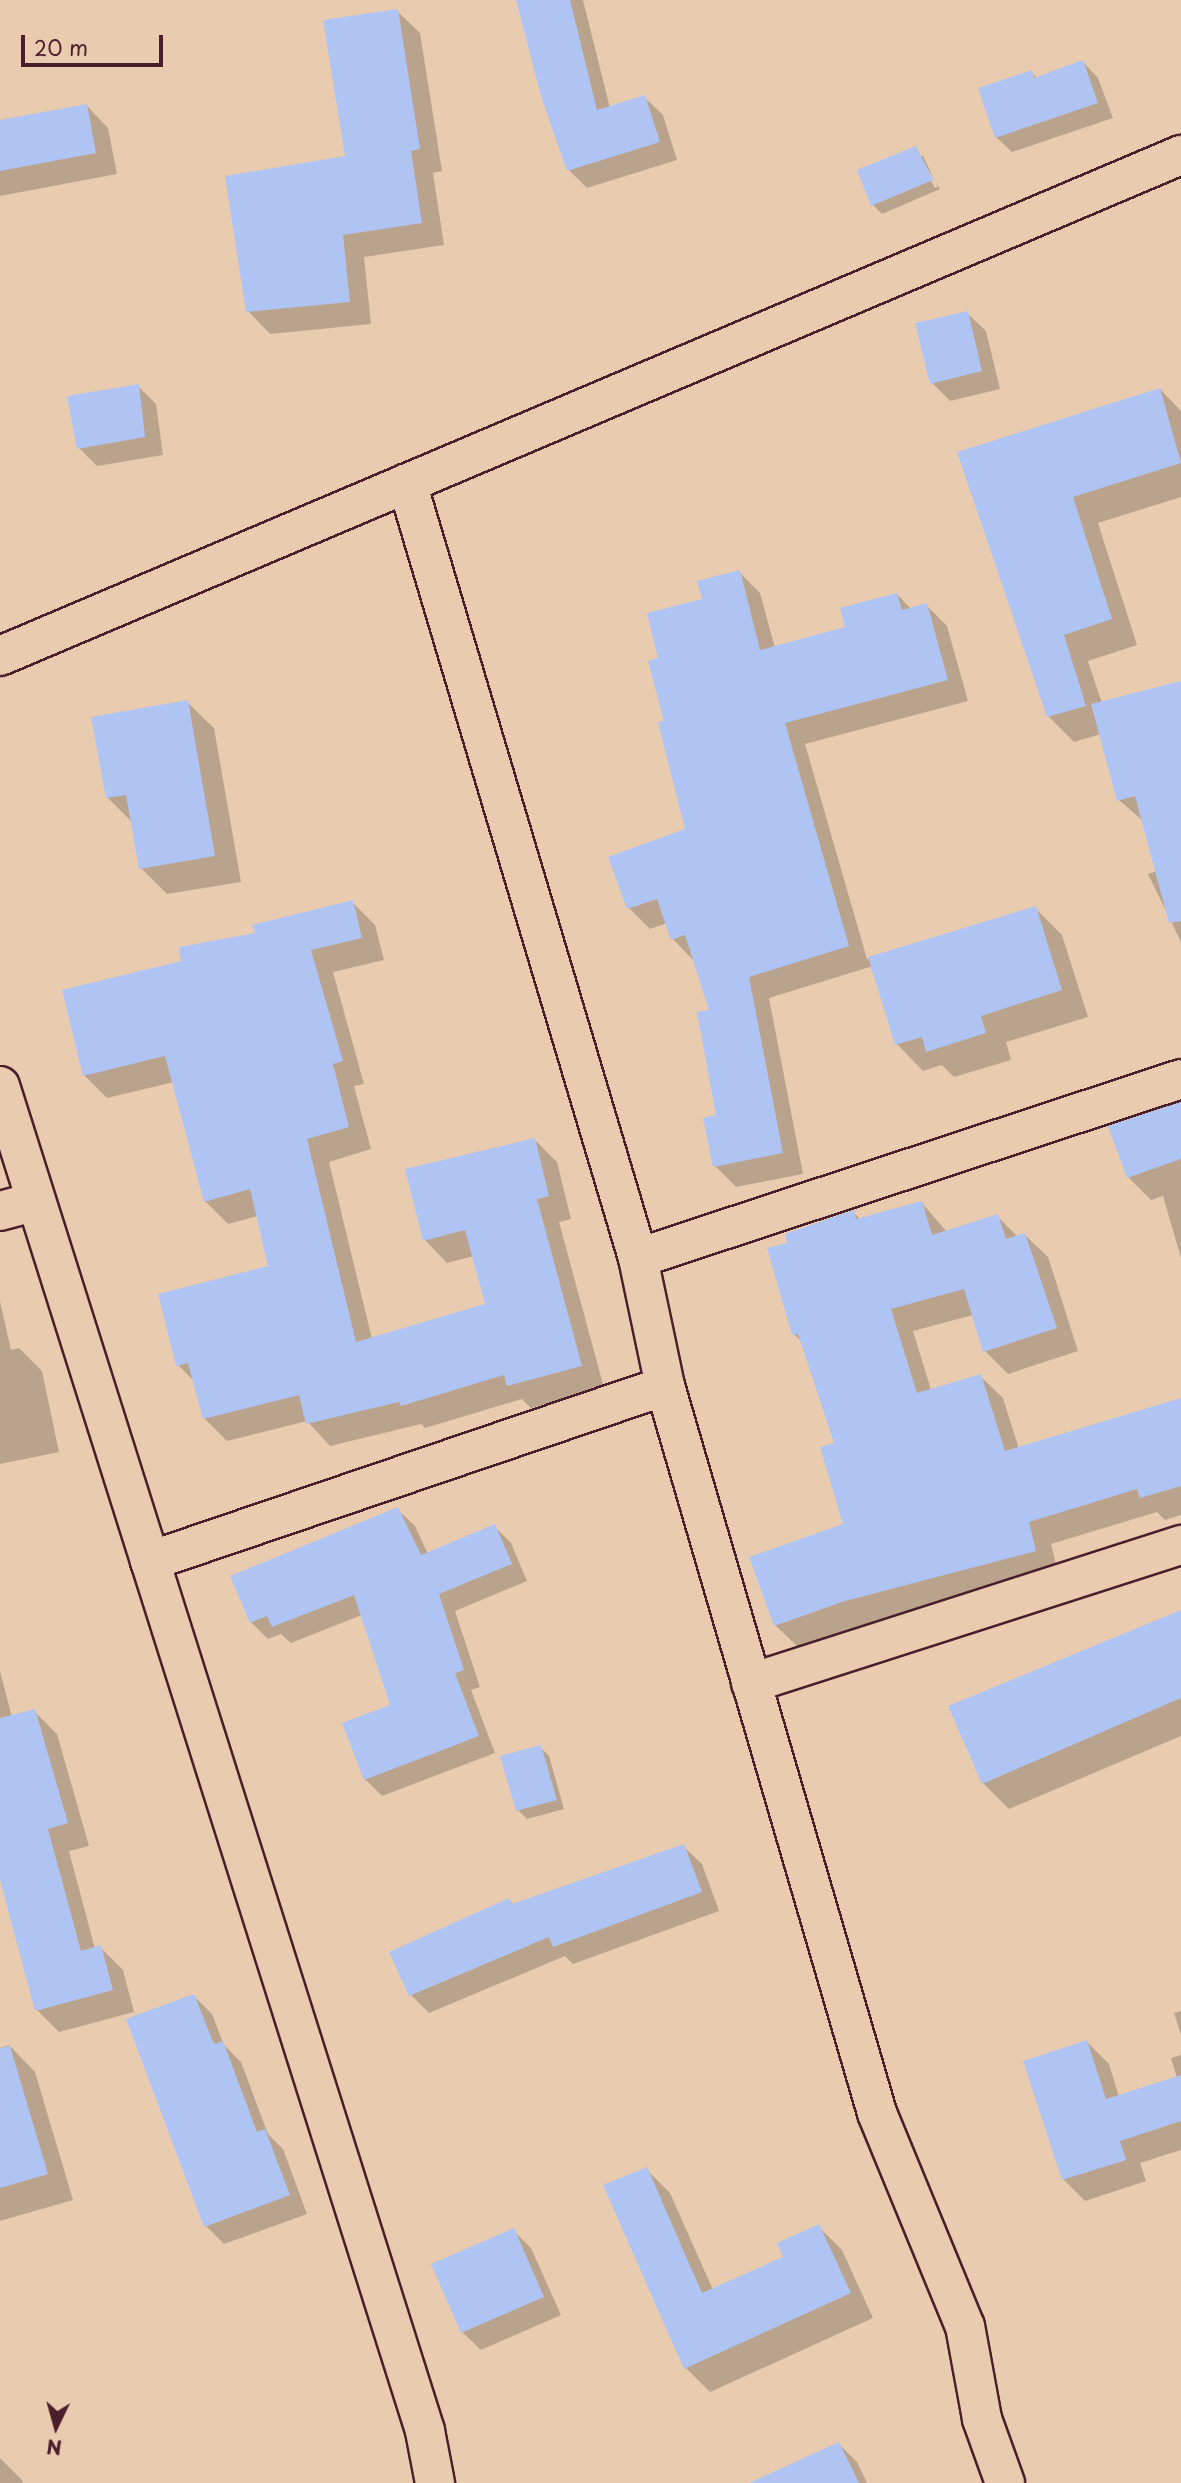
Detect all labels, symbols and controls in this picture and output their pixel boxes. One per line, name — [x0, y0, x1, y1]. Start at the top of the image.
scale bar — [24, 21, 166, 65]
text: 20 m — [34, 31, 88, 63]
north arrow — [21, 2392, 91, 2462]
text: N — [45, 2433, 63, 2463]

